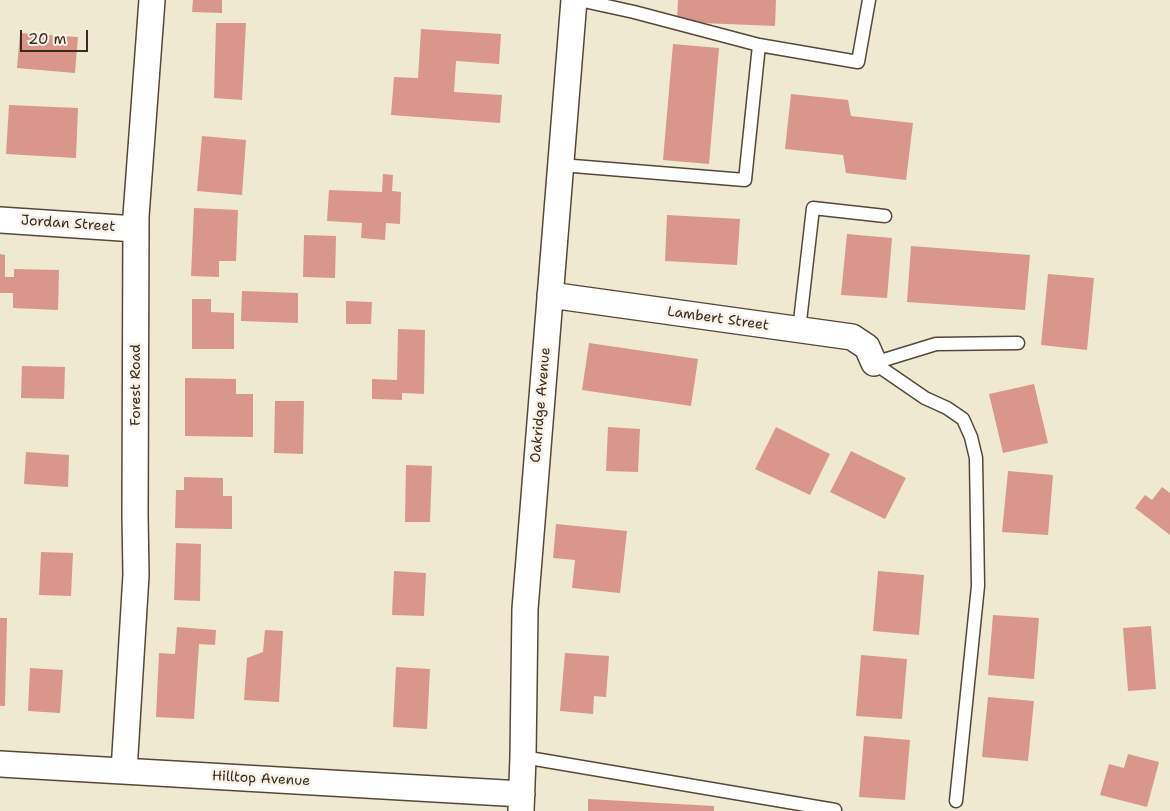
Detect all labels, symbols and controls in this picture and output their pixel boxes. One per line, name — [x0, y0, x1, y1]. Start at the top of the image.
scale bar — [22, 20, 90, 52]
text: 20 m — [28, 29, 67, 49]
street label: Jordan Street — [20, 212, 116, 236]
street label: Lambert Street — [666, 304, 770, 334]
street label: Forest Road — [128, 344, 144, 426]
street label: Oakridge Avenue — [528, 347, 554, 463]
street label: Hilltop Avenue — [211, 768, 311, 790]

